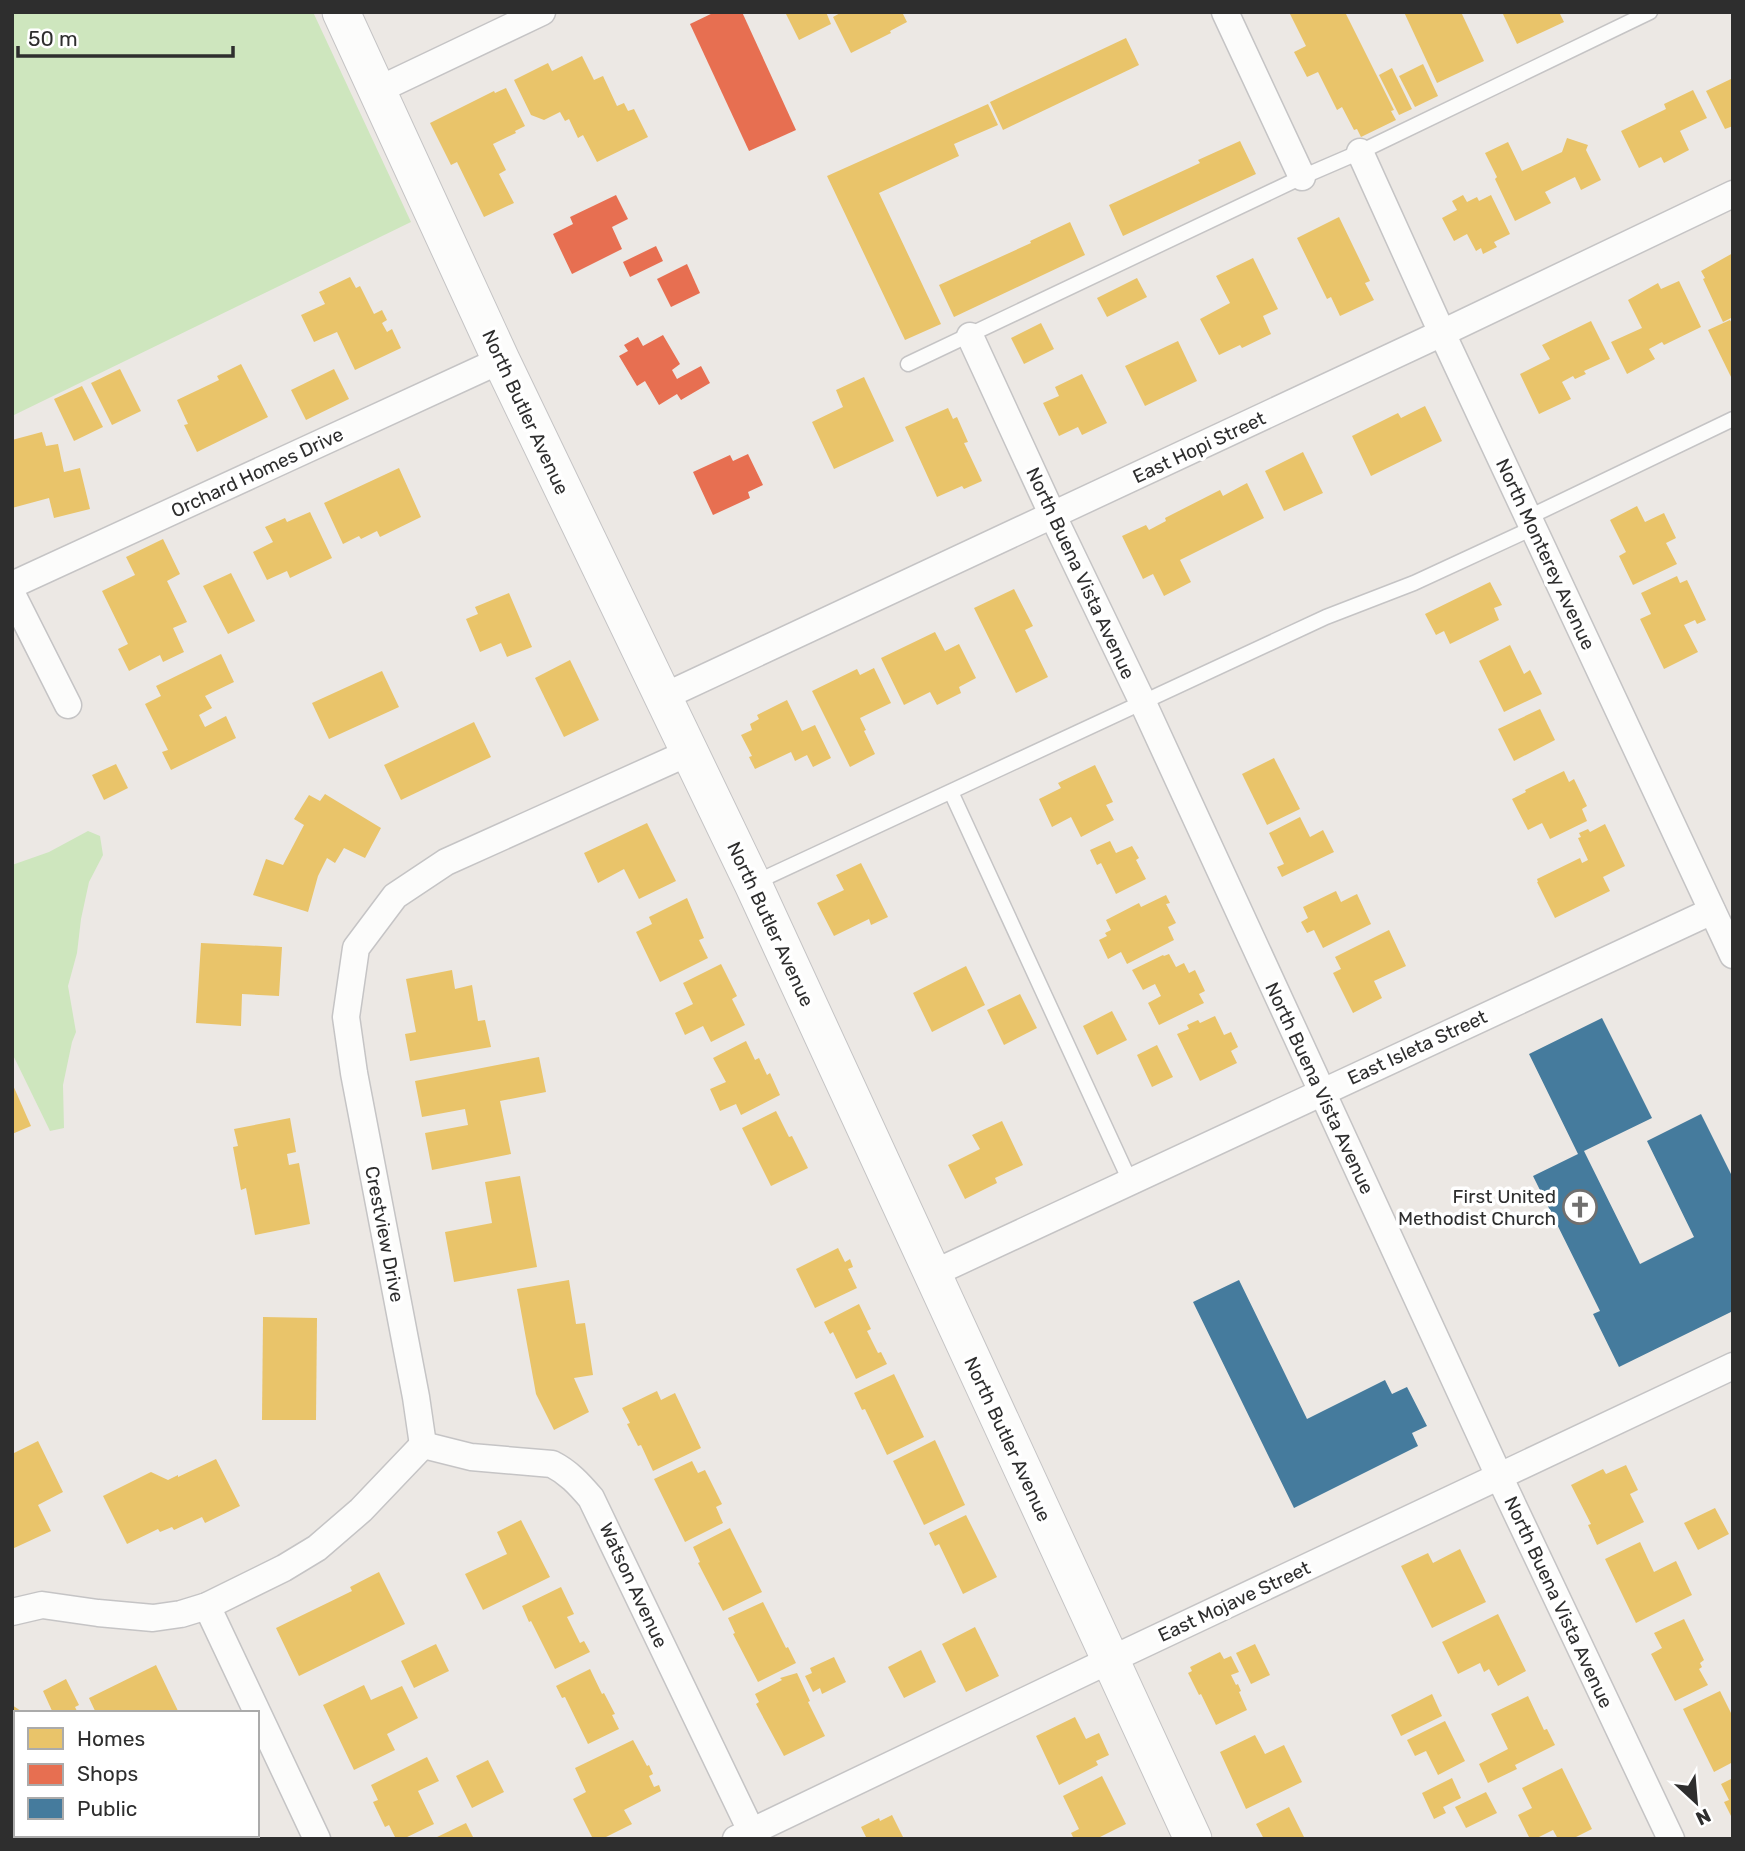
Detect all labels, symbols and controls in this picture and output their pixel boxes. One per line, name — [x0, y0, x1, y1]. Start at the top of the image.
scale bar — [18, 14, 233, 58]
text: 50 m — [28, 26, 78, 51]
street label: North Butler Avenue — [477, 326, 574, 498]
street label: East Hopi Street — [1129, 406, 1270, 488]
street label: Orchard Homes Drive — [167, 422, 347, 522]
street label: North Monterey Avenue — [1491, 455, 1600, 654]
street label: North Buena Vista Avenue — [1021, 464, 1140, 683]
street label: North Butler Avenue — [722, 838, 819, 1010]
street label: North Buena Vista Avenue — [1260, 979, 1379, 1198]
street label: East Isleta Street — [1344, 1005, 1491, 1090]
street label: Crestview Drive — [360, 1164, 409, 1304]
place label: First United Methodist Church — [1398, 1185, 1556, 1230]
church icon: First United Methodist Church — [1561, 1188, 1599, 1226]
street label: North Butler Avenue — [959, 1353, 1056, 1525]
street label: North Buena Vista Avenue — [1499, 1493, 1618, 1712]
street label: Watson Avenue — [595, 1519, 673, 1651]
street label: East Mojave Street — [1154, 1556, 1314, 1647]
legend — [14, 1711, 259, 1837]
text: Homes — [77, 1726, 145, 1751]
text: Shops — [77, 1761, 138, 1786]
north arrow — [1661, 1767, 1731, 1837]
text: Public — [77, 1796, 137, 1821]
text: N — [1692, 1803, 1714, 1830]

